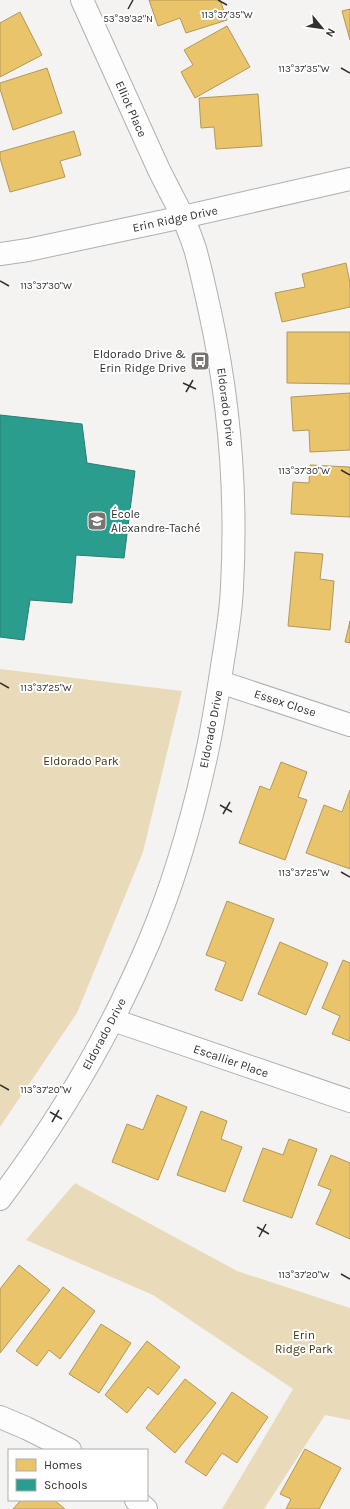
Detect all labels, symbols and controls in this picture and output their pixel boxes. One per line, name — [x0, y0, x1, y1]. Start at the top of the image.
north arrow — [302, 8, 342, 48]
text: 113°37'35"W — [201, 9, 253, 21]
text: 53°39'32"N — [103, 13, 153, 25]
text: N — [323, 26, 338, 39]
text: 113°37'35"W — [278, 63, 330, 75]
street label: Elliot Place — [112, 79, 150, 139]
street label: Erin Ridge Drive — [131, 203, 219, 235]
text: 113°37'30"W — [20, 280, 72, 292]
place label: Eldorado Drive & Erin Ridge Drive — [93, 347, 186, 375]
bus stop icon: Eldorado Drive & Erin Ridge Drive — [189, 350, 211, 372]
street label: Eldorado Drive — [214, 367, 238, 447]
text: 113°37'30"W — [278, 465, 330, 477]
place label: École Alexandre-Taché — [111, 506, 200, 535]
school or university icon: École Alexandre-Taché — [86, 510, 108, 532]
text: 113°37'25"W — [20, 682, 72, 694]
street label: Essex Close — [252, 686, 318, 720]
street label: Eldorado Drive — [197, 689, 225, 769]
park label: Eldorado Park — [43, 754, 119, 768]
text: 113°37'25"W — [278, 867, 330, 879]
street label: Eldorado Drive — [79, 996, 129, 1072]
street label: Escallier Place — [192, 1042, 270, 1080]
text: 113°37'20"W — [20, 1084, 72, 1096]
text: 113°37'20"W — [278, 1269, 330, 1281]
park label: Erin Ridge Park — [275, 1328, 333, 1356]
legend — [8, 1449, 148, 1501]
text: Homes — [44, 1458, 82, 1472]
text: Schools — [44, 1478, 87, 1492]

